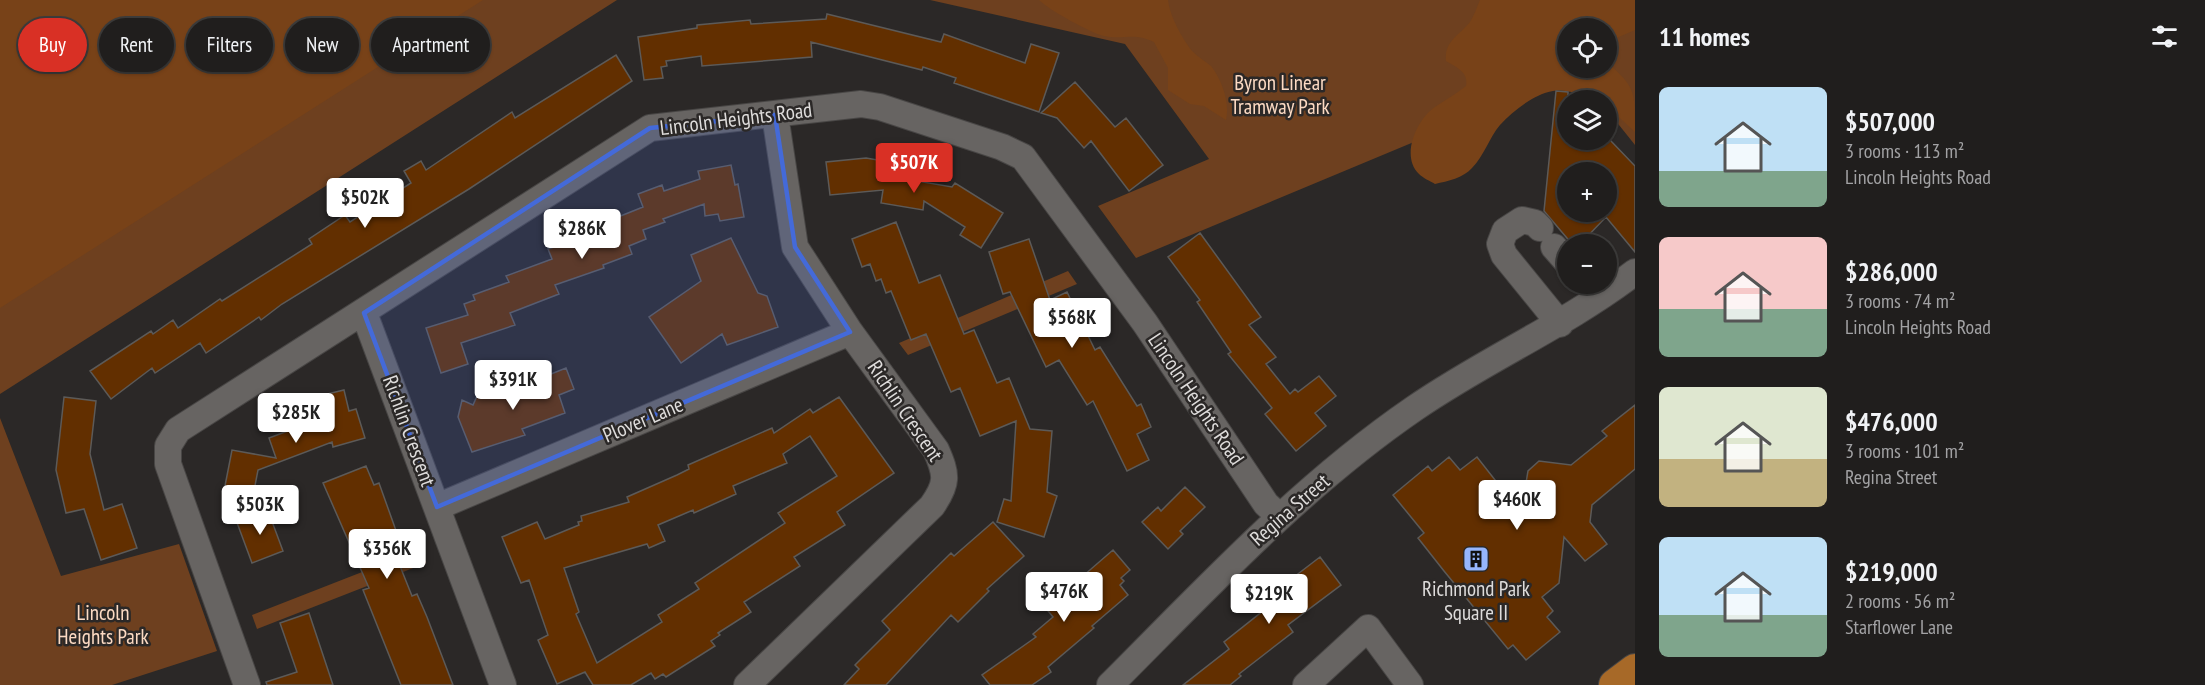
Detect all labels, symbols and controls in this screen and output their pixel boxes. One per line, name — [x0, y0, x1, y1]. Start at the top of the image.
chip: Buy — [18, 18, 87, 72]
chip: Rent — [99, 18, 174, 72]
chip: Filters — [186, 18, 273, 72]
chip: New — [285, 18, 359, 72]
chip: Apartment — [371, 18, 490, 72]
map controls — [1557, 18, 1617, 294]
button: locate — [1557, 18, 1617, 78]
text: 11 homes — [1659, 20, 1750, 53]
icon: filters — [2148, 20, 2181, 53]
park label: Byron Linear Tramway Park — [1230, 69, 1330, 120]
button: layers — [1557, 90, 1617, 150]
street label: Lincoln Heights Road — [658, 96, 814, 141]
text: $507,000 — [1845, 105, 1935, 138]
icon: home — [1707, 111, 1779, 183]
text: 3 rooms · 113 m² — [1845, 138, 1964, 164]
pin: $507K — [872, 143, 956, 194]
text: $507K — [890, 149, 938, 175]
button: + — [1557, 162, 1617, 222]
text: Lincoln Heights Road — [1845, 164, 1991, 190]
pin: $502K — [323, 178, 407, 229]
text: $502K — [341, 184, 389, 210]
pin: $286K — [540, 209, 624, 260]
text: $286K — [558, 215, 606, 241]
button: − — [1557, 234, 1617, 294]
text: $286,000 — [1845, 255, 1938, 288]
icon: home — [1707, 261, 1779, 333]
text: 3 rooms · 74 m² — [1845, 288, 1955, 314]
pin: $568K — [1030, 298, 1114, 349]
text: $568K — [1048, 304, 1096, 330]
text: Lincoln Heights Road — [1845, 314, 1991, 340]
street label: Lincoln Heights Road — [1142, 328, 1250, 470]
street label: Richlin Crescent — [862, 355, 949, 467]
pin: $391K — [471, 360, 555, 411]
text: $391K — [489, 366, 537, 392]
street label: Richlin Crescent — [377, 372, 442, 490]
street label: Plover Lane — [598, 391, 687, 449]
pin: $285K — [254, 393, 338, 444]
text: $285K — [272, 399, 320, 425]
text: $476,000 — [1845, 405, 1938, 438]
icon: home — [1707, 411, 1779, 483]
text: 3 rooms · 101 m² — [1845, 438, 1964, 464]
text: Regina Street — [1845, 464, 1937, 490]
street label: Regina Street — [1244, 467, 1335, 552]
pin: $460K — [1475, 480, 1559, 531]
pin: $503K — [218, 485, 302, 536]
text: $460K — [1493, 486, 1541, 512]
text: $503K — [236, 491, 284, 517]
pin: $356K — [345, 529, 429, 580]
text: $356K — [363, 535, 411, 561]
building icon: Richmond Park Square II — [1461, 544, 1491, 574]
text: $219,000 — [1845, 555, 1938, 588]
icon: home — [1707, 561, 1779, 633]
pin: $476K — [1022, 572, 1106, 623]
pin: $219K — [1227, 574, 1311, 625]
place label: Richmond Park Square II — [1422, 575, 1530, 626]
text: $476K — [1040, 578, 1088, 604]
text: $219K — [1245, 580, 1293, 606]
text: 2 rooms · 56 m² — [1845, 588, 1955, 614]
park label: Lincoln Heights Park — [57, 599, 149, 650]
text: Starflower Lane — [1845, 614, 1953, 640]

